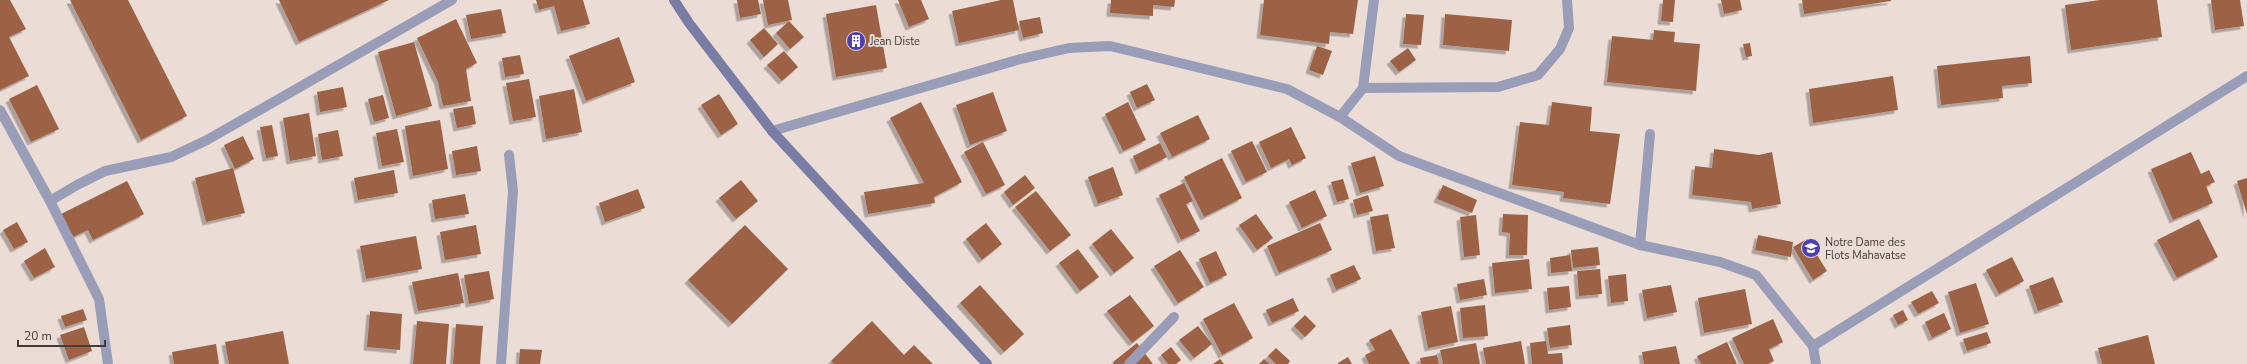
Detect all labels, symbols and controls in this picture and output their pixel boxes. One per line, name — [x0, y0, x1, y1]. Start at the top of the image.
building icon: Jean Diste — [845, 30, 867, 52]
place label: Jean Diste — [869, 34, 920, 49]
place label: Notre Dame des Flots Mahavatse — [1825, 235, 1906, 263]
school or university icon: Notre Dame des Flots Mahavatse — [1800, 237, 1822, 259]
scale bar — [18, 322, 105, 348]
text: 20 m — [24, 328, 52, 344]

